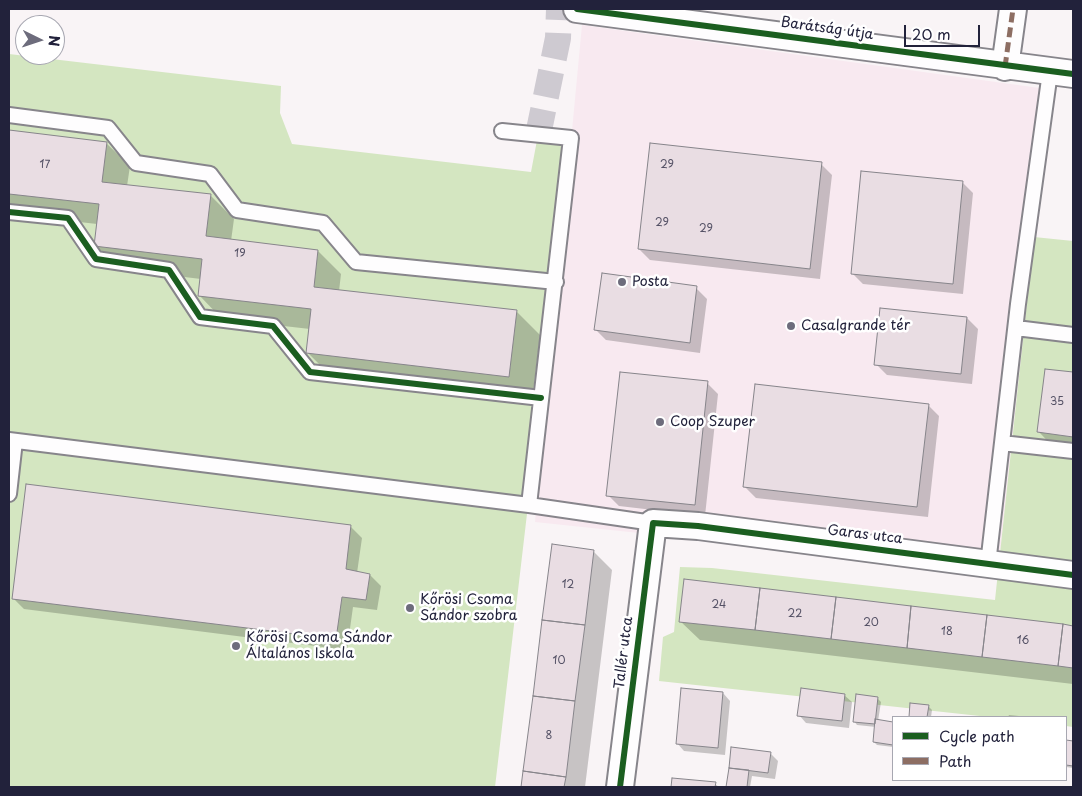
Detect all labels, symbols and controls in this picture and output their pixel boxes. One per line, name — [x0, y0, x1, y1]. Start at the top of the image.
street label: Barátság útja — [780, 14, 874, 44]
north arrow — [15, 15, 65, 65]
scale bar — [907, 15, 983, 47]
text: 20 m — [912, 22, 951, 45]
text: N — [44, 35, 65, 47]
house number: 17 — [40, 158, 50, 172]
house number: 29 — [660, 158, 674, 172]
house number: 29 — [655, 216, 669, 230]
house number: 29 — [699, 222, 713, 236]
house number: 19 — [234, 247, 246, 261]
place label: Posta — [632, 274, 668, 290]
marker: Posta — [616, 276, 628, 288]
place label: Casalgrande tér — [801, 318, 910, 334]
marker: Casalgrande tér — [785, 320, 797, 332]
house number: 35 — [1050, 395, 1064, 409]
place label: Coop Szuper — [670, 414, 755, 430]
marker: Coop Szuper — [654, 416, 666, 428]
street label: Garas utca — [827, 522, 903, 548]
house number: 12 — [562, 578, 574, 592]
place label: Kőrösi Csoma Sándor szobra — [420, 592, 517, 624]
house number: 24 — [712, 598, 726, 612]
marker: Kőrösi Csoma Sándor szobra — [404, 602, 416, 614]
house number: 22 — [788, 607, 802, 621]
street label: Tallér utca — [611, 616, 637, 690]
house number: 20 — [863, 616, 879, 630]
house number: 18 — [941, 625, 953, 639]
place label: Kőrösi Csoma Sándor Általános Iskola — [246, 630, 392, 662]
house number: 16 — [1017, 634, 1029, 648]
marker: Kőrösi Csoma Sándor Általános Iskola — [230, 640, 242, 652]
house number: 10 — [553, 654, 565, 668]
legend — [892, 716, 1067, 781]
text: Cycle path — [939, 724, 1015, 747]
house number: 8 — [546, 729, 552, 743]
text: Path — [939, 749, 971, 772]

